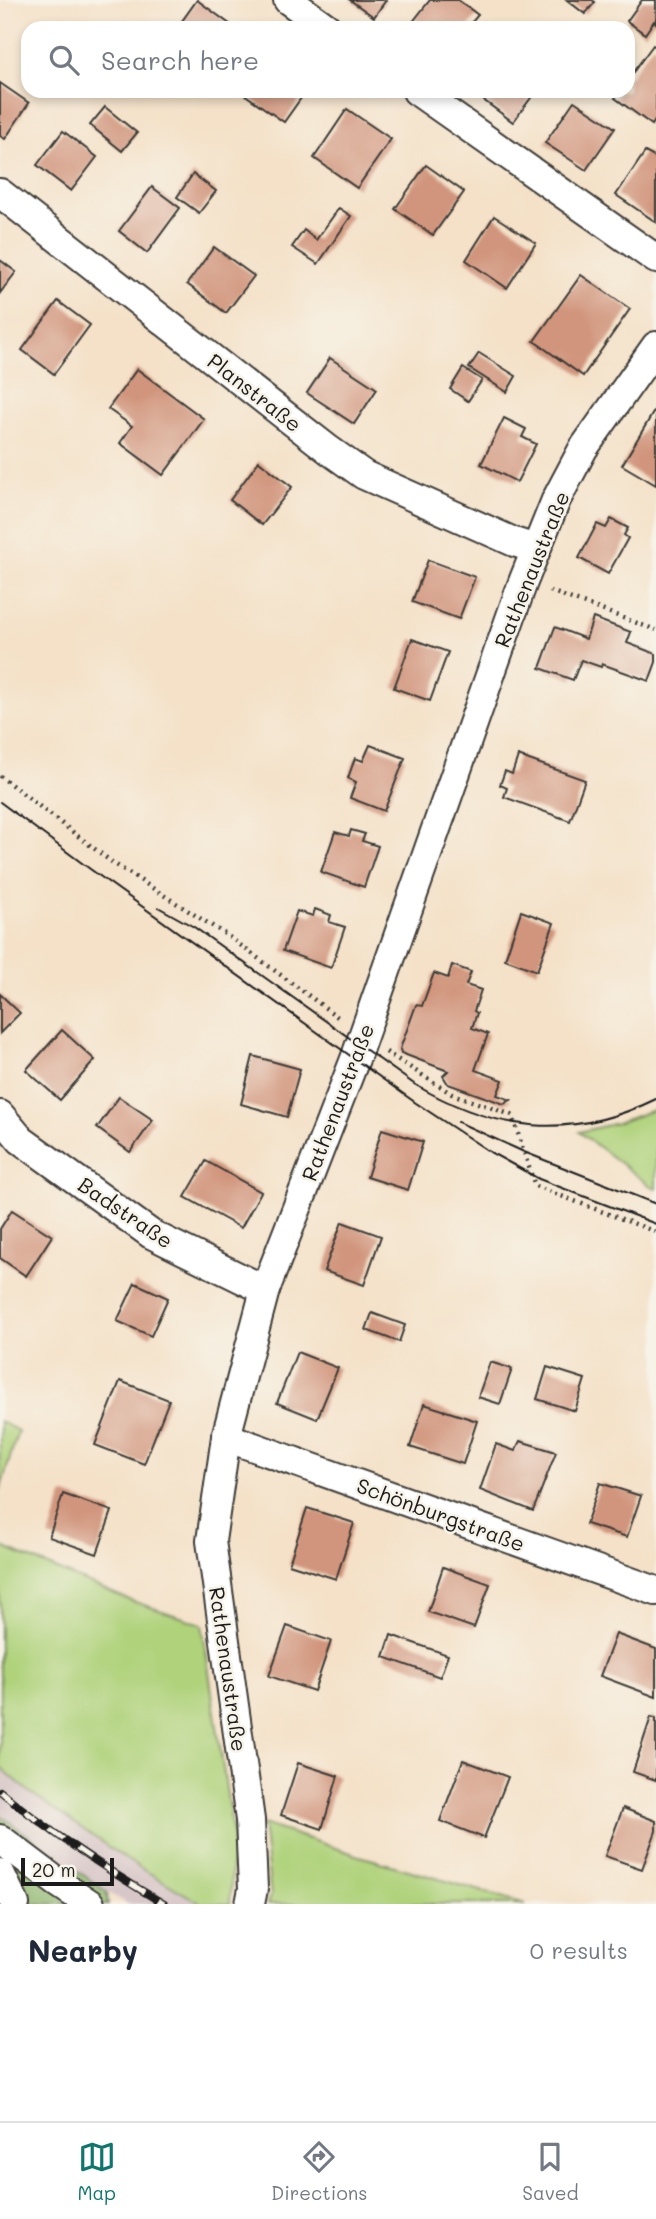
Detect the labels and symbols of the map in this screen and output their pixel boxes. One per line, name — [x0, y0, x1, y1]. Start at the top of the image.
street label: Planstraße — [202, 347, 308, 437]
street label: Rathenaustraße — [487, 487, 575, 651]
street label: Rathenaustraße — [295, 1020, 379, 1184]
street label: Badstraße — [73, 1170, 179, 1254]
street label: Schönburgstraße — [353, 1471, 529, 1557]
street label: Rathenaustraße — [204, 1585, 254, 1753]
scale bar — [21, 1855, 114, 1887]

